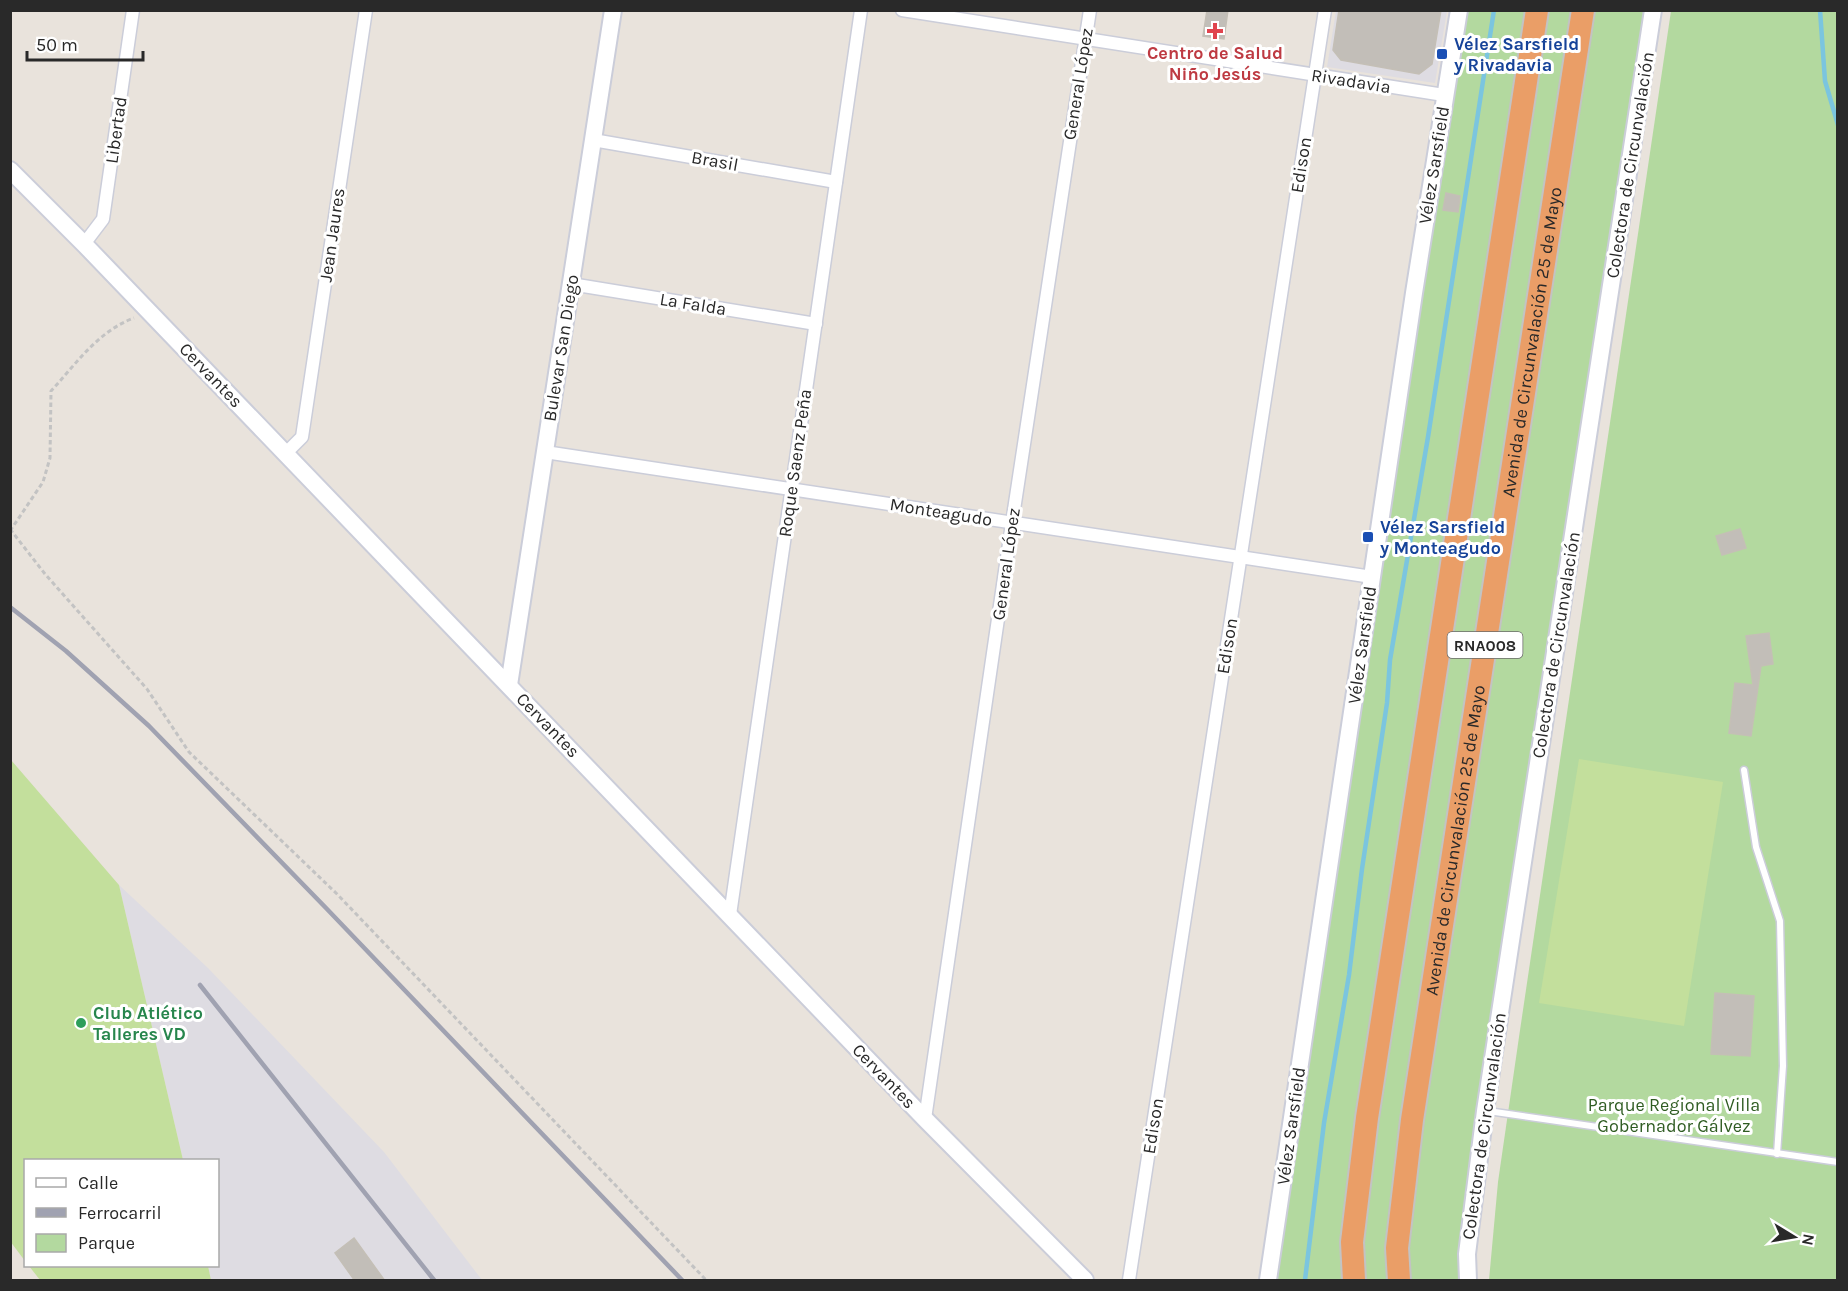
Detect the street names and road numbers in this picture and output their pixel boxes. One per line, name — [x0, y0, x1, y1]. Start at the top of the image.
street label: General López — [1058, 26, 1098, 142]
street label: Colectora de Circunvalación — [1601, 50, 1659, 280]
street label: Rivadavia — [1310, 64, 1392, 98]
street label: Libertad — [100, 95, 132, 165]
street label: Vélez Sarsfield — [1414, 104, 1454, 226]
street label: Edison — [1286, 135, 1316, 195]
street label: Brasil — [690, 146, 740, 176]
street label: Avenida de Circunvalación 25 de Mayo — [1497, 185, 1567, 499]
street label: Jean Jaures — [315, 187, 349, 283]
street label: Bulevar San Diego — [539, 273, 583, 423]
street label: La Falda — [658, 288, 728, 320]
street label: Cervantes — [175, 338, 247, 412]
street label: Roque Saenz Peña — [774, 387, 816, 539]
street label: Monteagudo — [888, 493, 994, 531]
street label: General López — [987, 506, 1025, 622]
street label: Colectora de Circunvalación — [1527, 530, 1585, 760]
street label: Vélez Sarsfield — [1343, 584, 1381, 706]
street label: Edison — [1212, 616, 1242, 676]
road number: RNA008 — [1448, 632, 1522, 658]
street label: Avenida de Circunvalación 25 de Mayo — [1420, 684, 1490, 997]
street label: Cervantes — [512, 688, 584, 762]
street label: Colectora de Circunvalación — [1457, 1011, 1511, 1241]
street label: Cervantes — [848, 1039, 920, 1113]
street label: Vélez Sarsfield — [1272, 1065, 1310, 1187]
street label: Edison — [1138, 1096, 1168, 1156]

